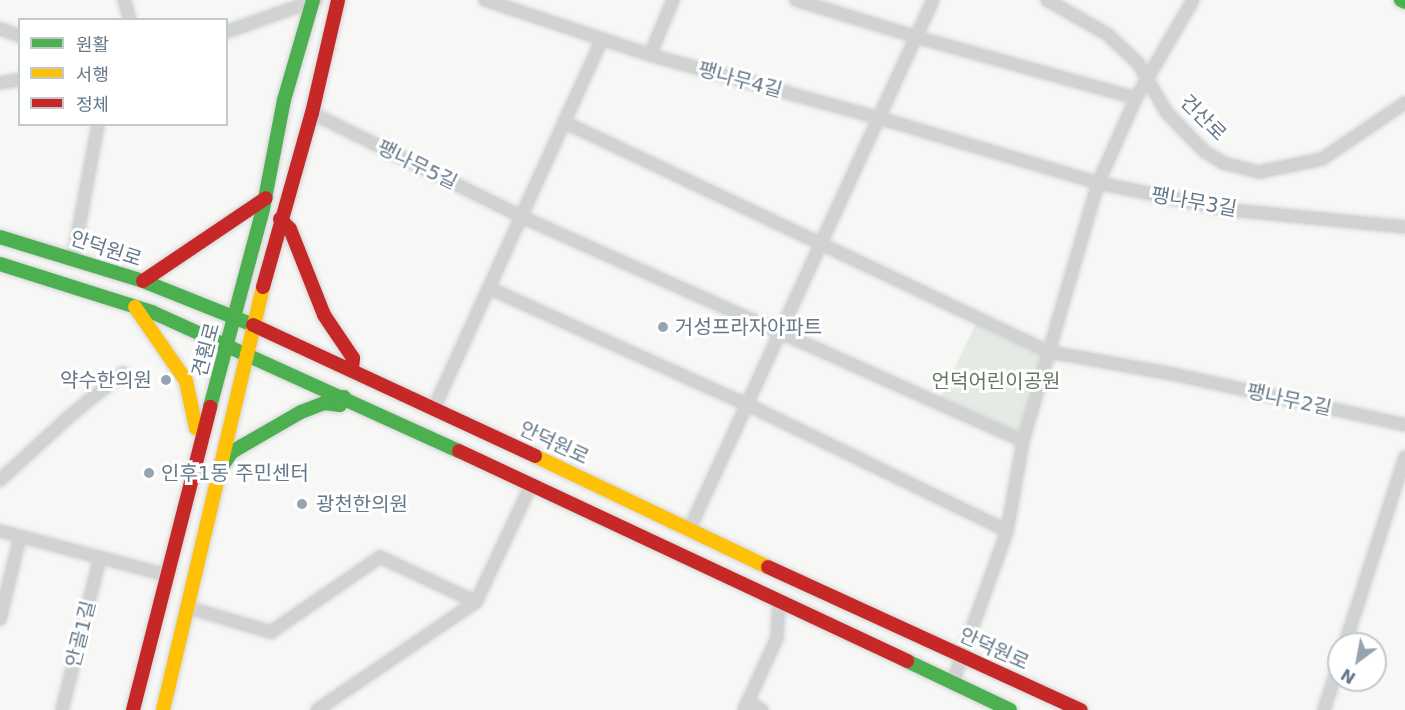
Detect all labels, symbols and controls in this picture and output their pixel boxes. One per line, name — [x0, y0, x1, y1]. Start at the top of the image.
legend — [18, 18, 228, 126]
text: 원활 — [76, 34, 109, 55]
street label: 팽나무4길 — [695, 57, 785, 103]
text: 서행 — [76, 64, 109, 85]
street label: 건산로 — [1175, 90, 1231, 146]
text: 정체 — [76, 94, 109, 115]
street label: 팽나무5길 — [373, 135, 461, 195]
street label: 팽나무3길 — [1149, 183, 1239, 221]
street label: 안덕원로 — [67, 226, 145, 272]
place label: 거성프라자아파트 — [675, 315, 822, 339]
street label: 견훤로 — [187, 320, 225, 380]
marker: 거성프라자아파트 — [656, 320, 670, 334]
place label: 약수한의원 — [60, 368, 152, 392]
park label: 언덕어린이공원 — [932, 369, 1060, 393]
marker: 약수한의원 — [157, 371, 175, 389]
street label: 팽나무2길 — [1244, 379, 1334, 421]
street label: 안덕원로 — [516, 417, 592, 469]
place label: 인후1동 주민센터 — [161, 461, 309, 485]
marker: 인후1동 주민센터 — [142, 466, 156, 480]
place label: 광천한의원 — [316, 492, 408, 516]
marker: 광천한의원 — [293, 495, 311, 513]
street label: 안골1길 — [61, 598, 101, 670]
street label: 안덕원로 — [956, 623, 1032, 675]
north arrow — [1327, 632, 1387, 692]
text: N — [1338, 664, 1359, 688]

